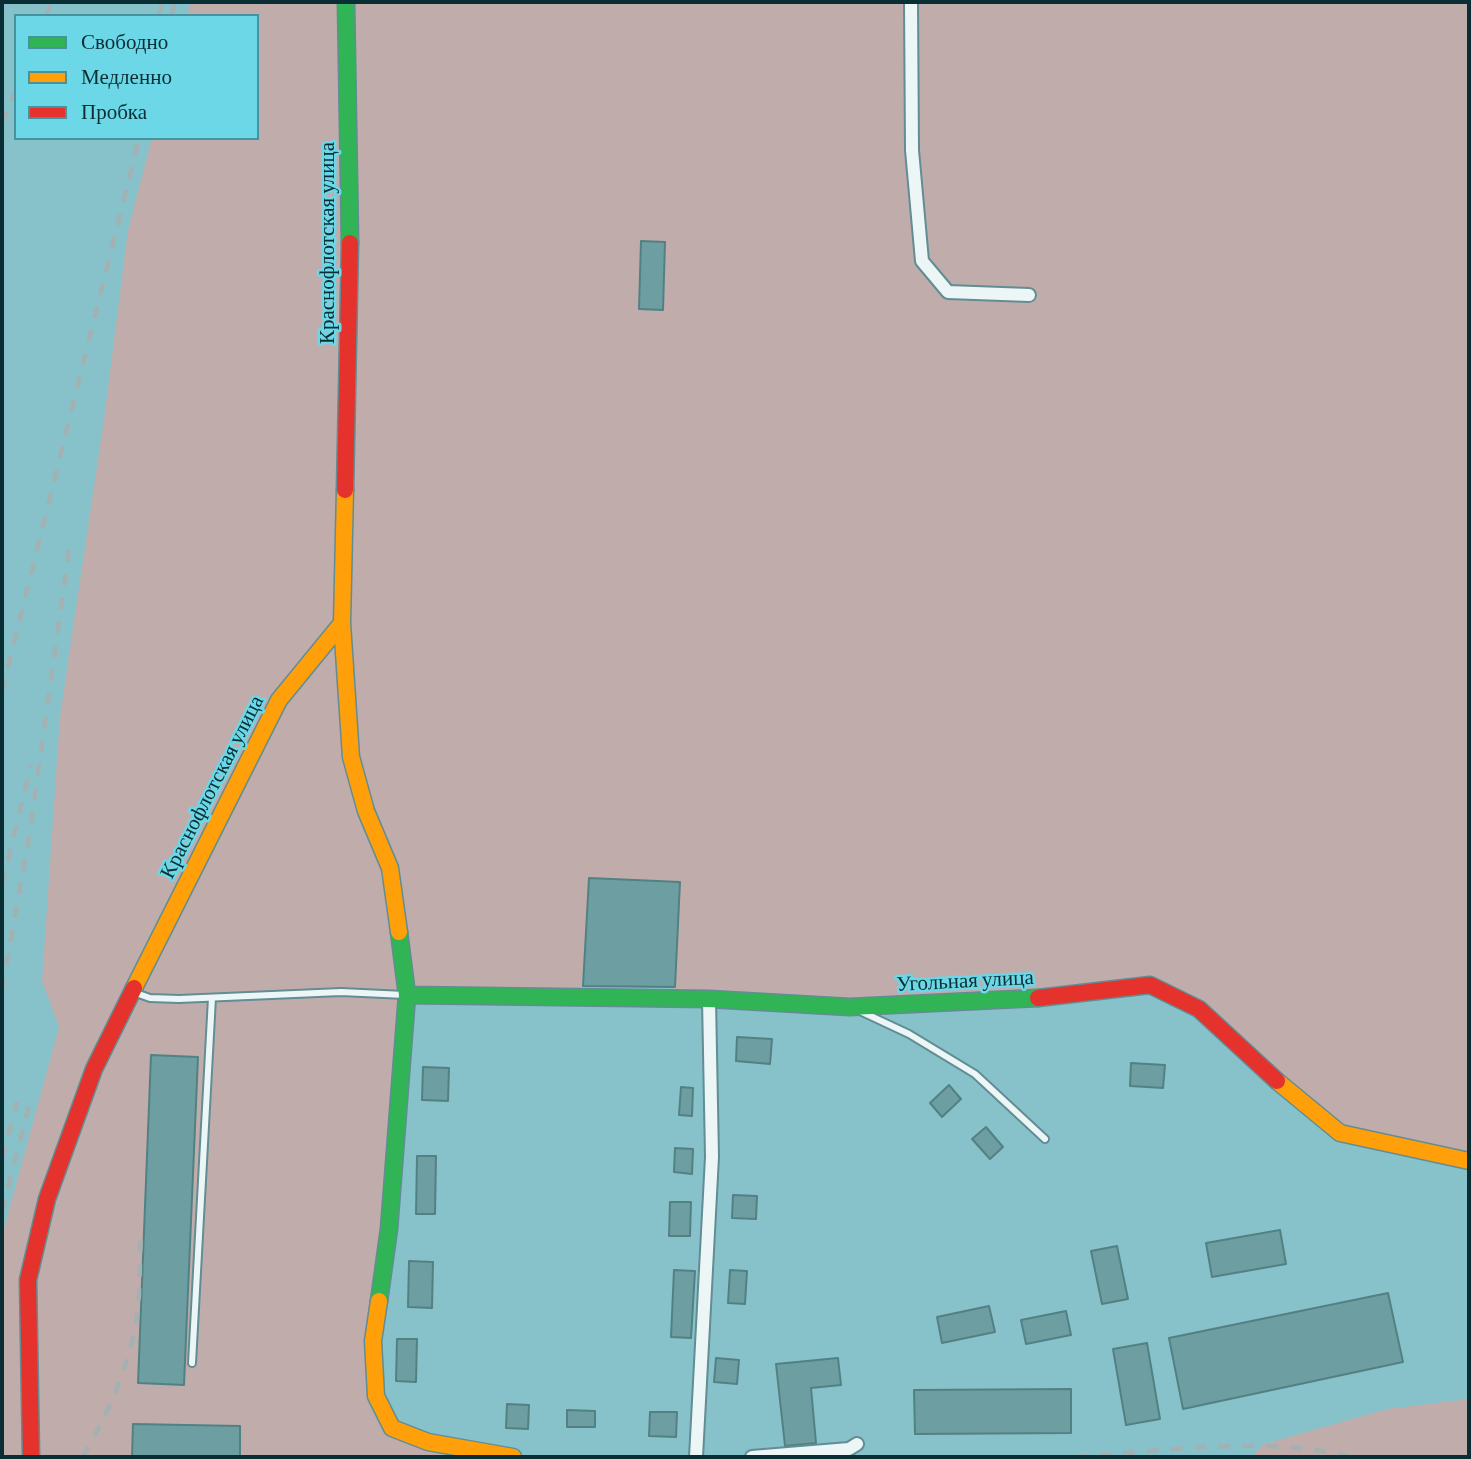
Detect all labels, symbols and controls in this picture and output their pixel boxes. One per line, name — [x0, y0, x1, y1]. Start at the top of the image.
legend — [14, 14, 259, 140]
text: Свободно — [81, 30, 168, 54]
text: Медленно — [81, 65, 172, 89]
text: Пробка — [81, 100, 147, 124]
street label: Краснофлотская улица — [315, 142, 341, 344]
street label: Краснофлотская улица — [155, 691, 269, 883]
street label: Угольная улица — [896, 965, 1034, 997]

